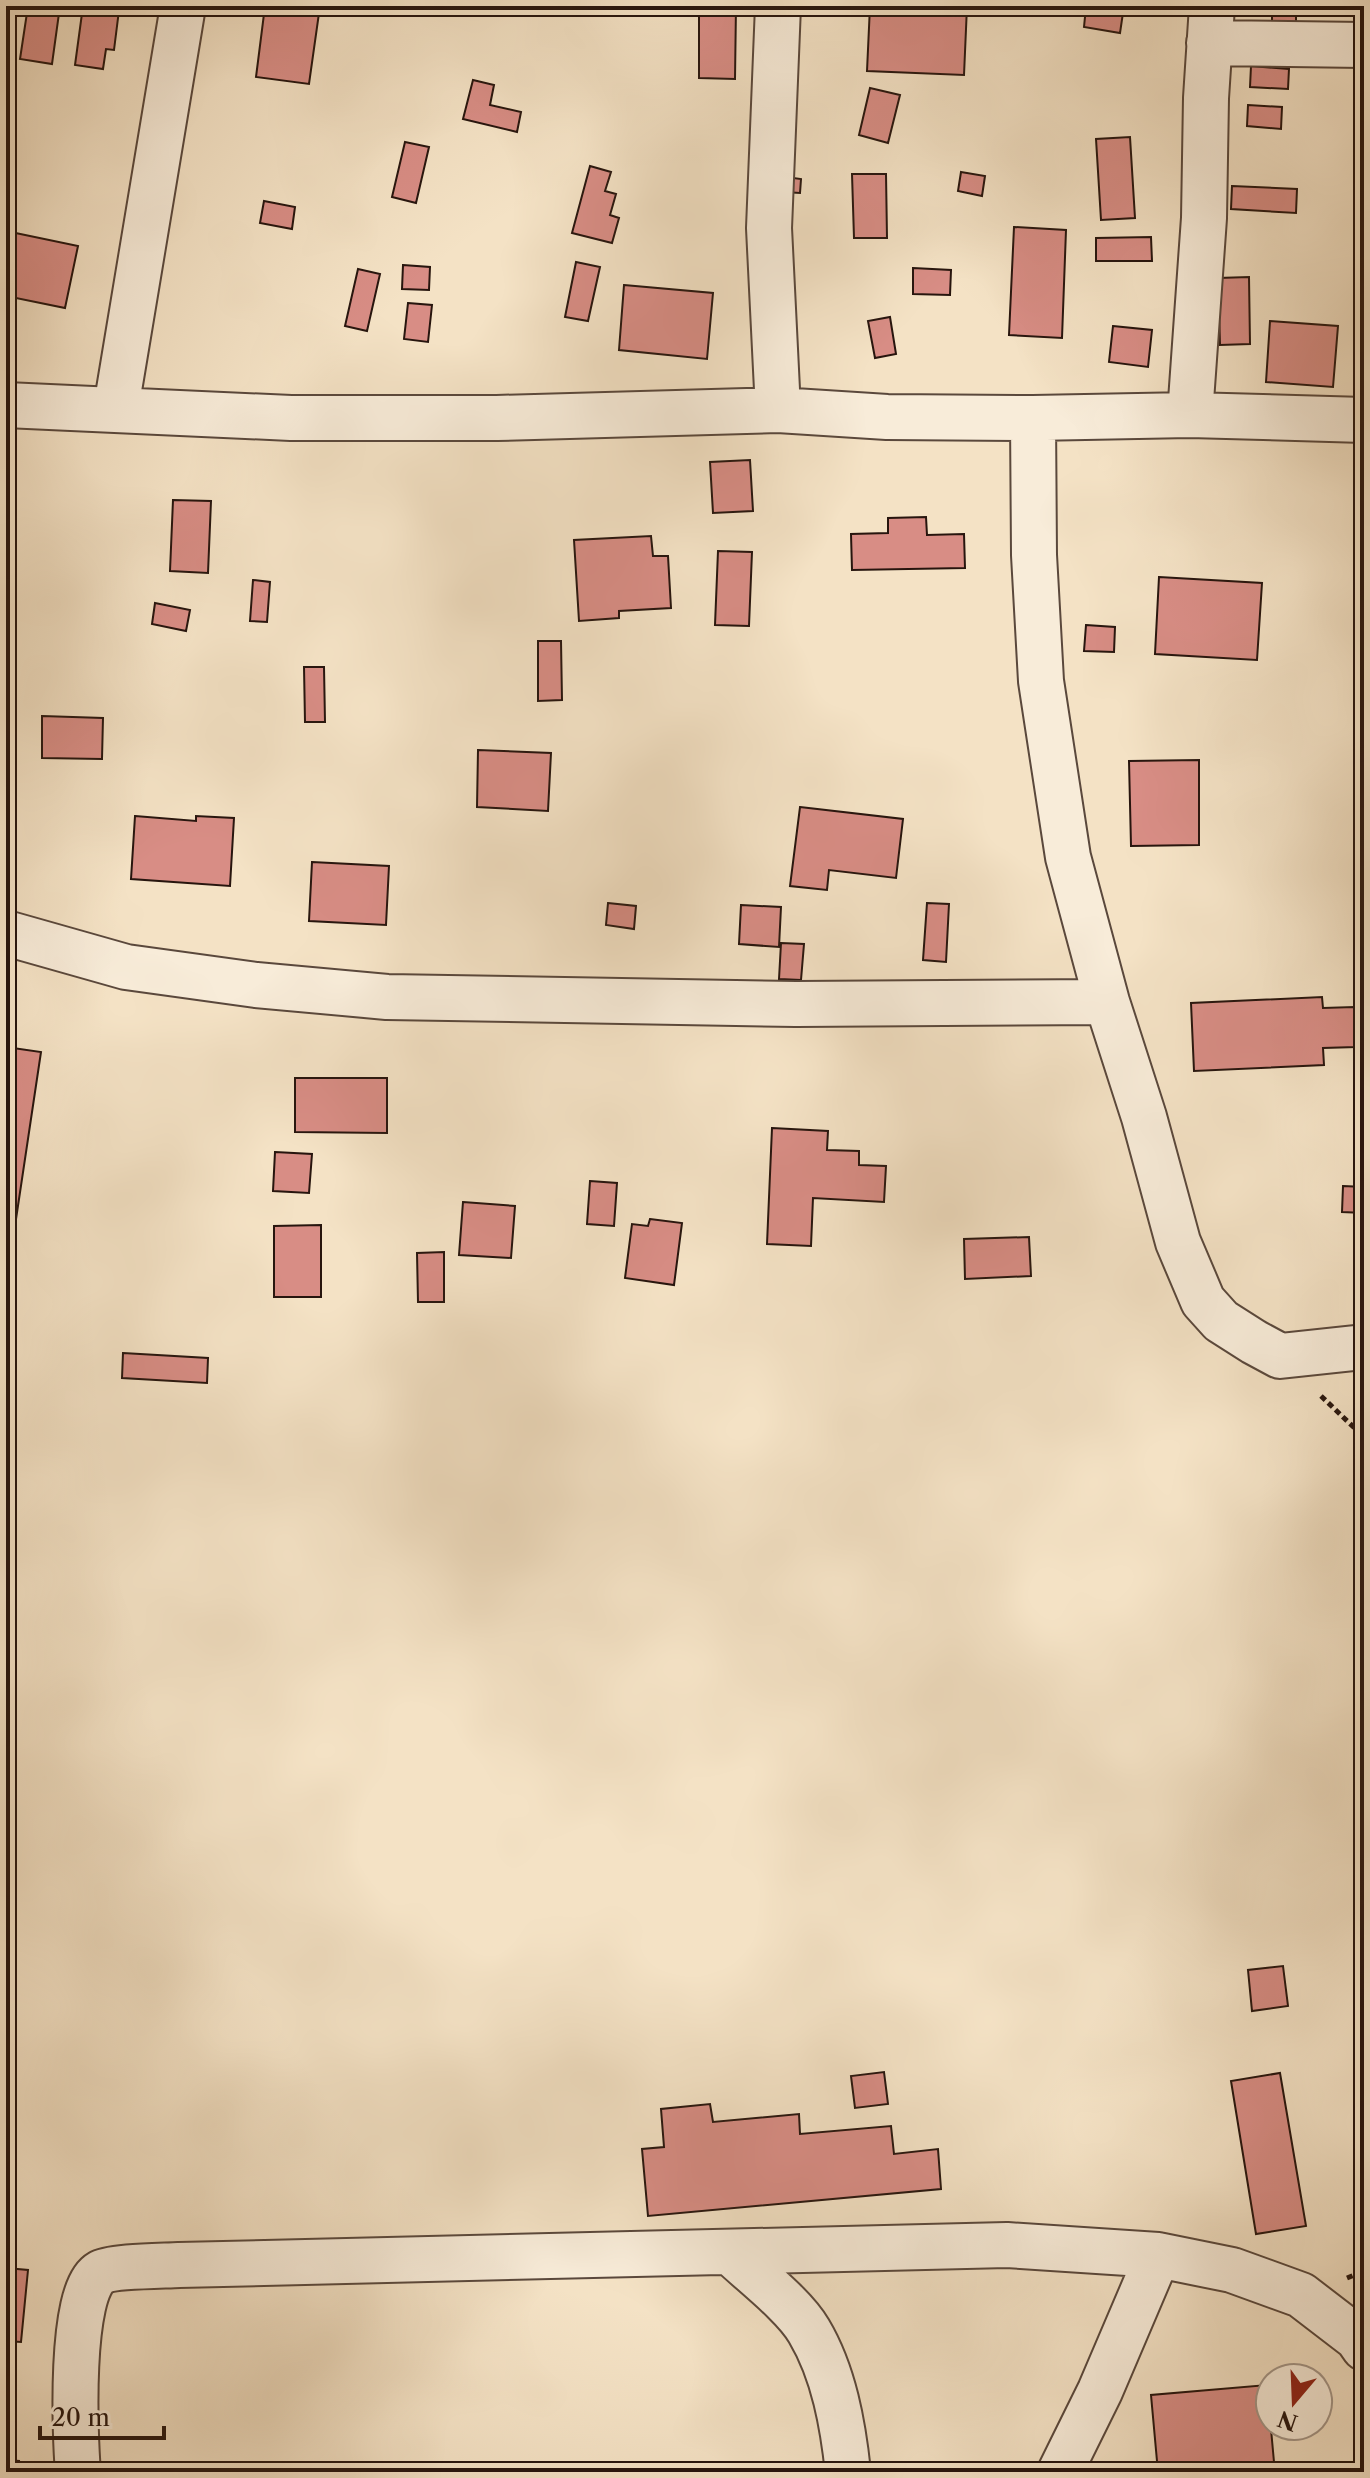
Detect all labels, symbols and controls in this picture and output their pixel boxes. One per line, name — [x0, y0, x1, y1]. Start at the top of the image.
north arrow — [1254, 2362, 1334, 2442]
scale bar — [40, 2390, 164, 2440]
text: 20 m — [52, 2403, 110, 2432]
text: N — [1274, 2405, 1301, 2436]

